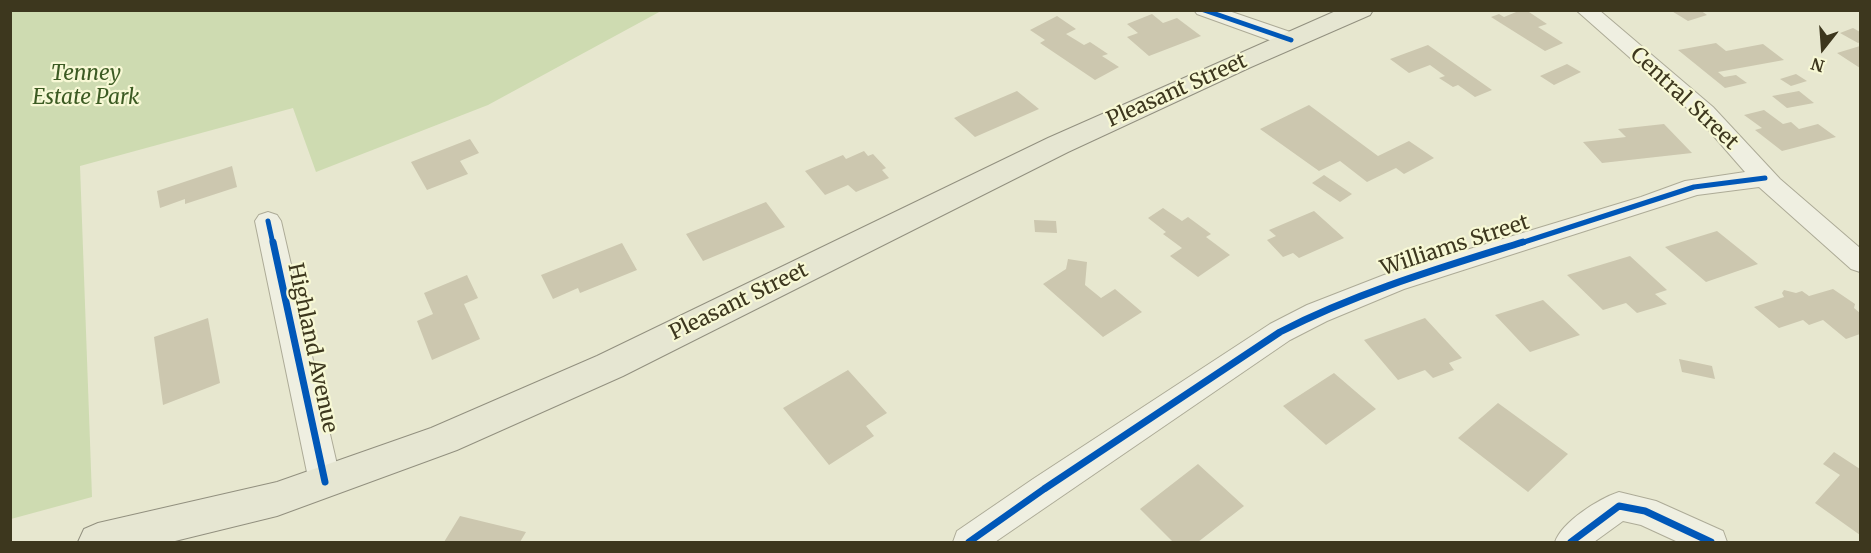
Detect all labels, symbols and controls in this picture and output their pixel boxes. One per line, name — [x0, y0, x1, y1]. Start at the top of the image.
north arrow — [1793, 18, 1853, 78]
street label: Central Street — [1625, 43, 1743, 155]
street label: Pleasant Street — [1103, 49, 1251, 133]
text: N — [1809, 54, 1827, 77]
park label: Tenney Estate Park — [32, 61, 140, 111]
street label: Williams Street — [1377, 210, 1533, 282]
street label: Pleasant Street — [666, 258, 812, 346]
street label: Highland Avenue — [282, 261, 342, 435]

